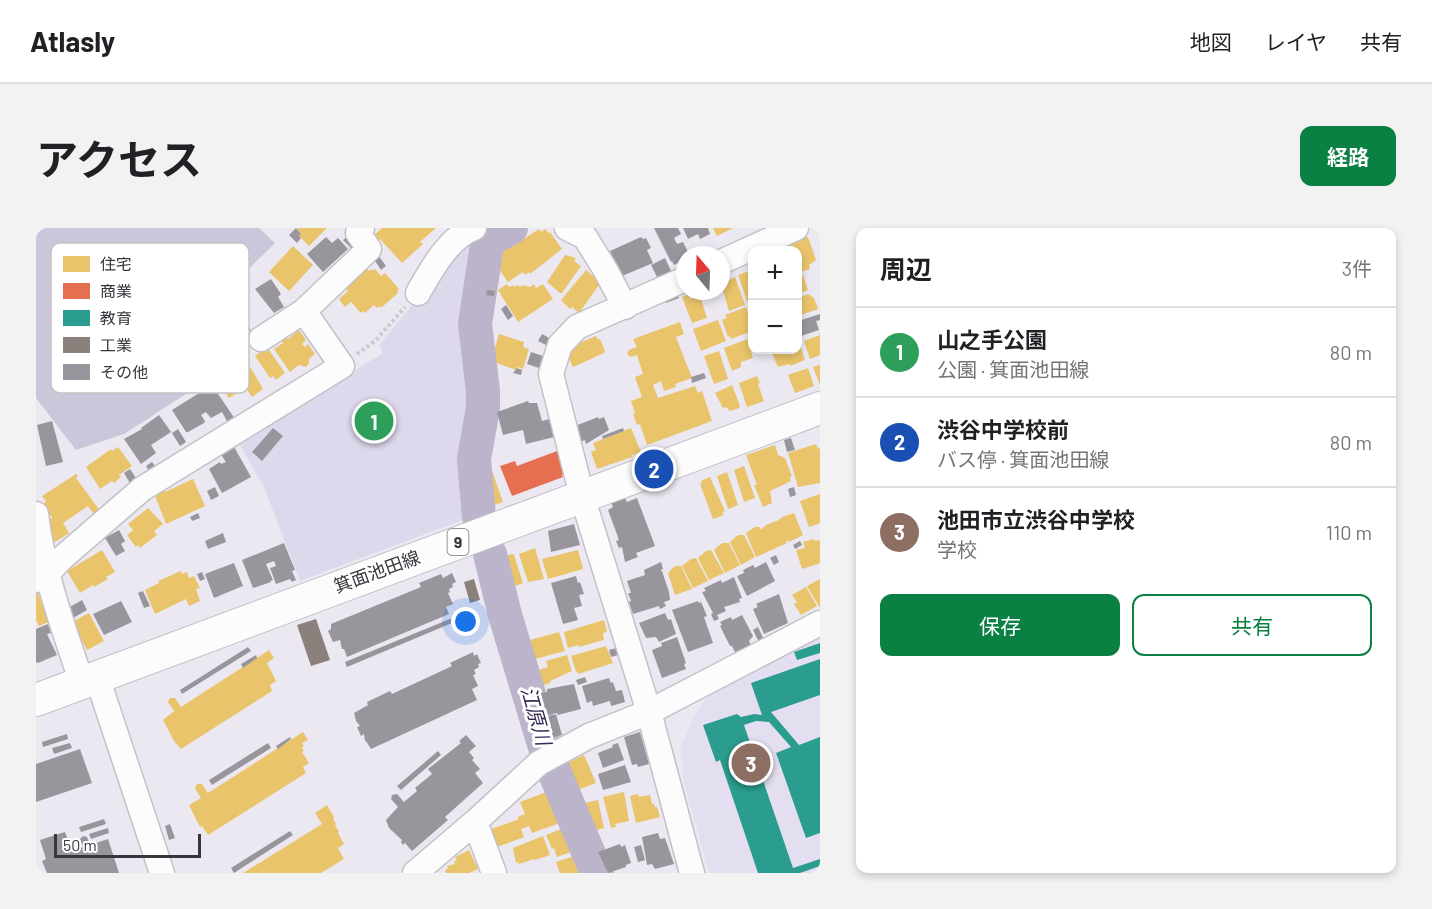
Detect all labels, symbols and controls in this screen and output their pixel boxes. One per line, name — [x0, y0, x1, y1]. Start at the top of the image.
text: Atlasly — [30, 24, 115, 58]
text: 地図 — [1190, 29, 1232, 54]
text: レイヤ — [1265, 29, 1327, 54]
text: 共有 — [1360, 29, 1402, 54]
button: 経路 — [1300, 126, 1396, 186]
text: アクセス — [36, 133, 202, 183]
legend — [51, 243, 249, 393]
north arrow — [676, 246, 730, 300]
map controls — [748, 246, 802, 354]
button: + — [748, 246, 802, 300]
text: 周辺 — [880, 253, 932, 284]
text: 住宅 — [100, 254, 132, 273]
text: 3件 — [1342, 256, 1372, 280]
text: 商業 — [100, 281, 132, 300]
button: − — [748, 300, 802, 354]
text: 教育 — [100, 308, 132, 327]
text: 山之手公園 — [937, 326, 1047, 352]
text: 工業 — [100, 335, 132, 354]
text: 1 — [896, 340, 903, 364]
text: 80 m — [1330, 340, 1372, 364]
text: 公園 · 箕面池田線 — [937, 357, 1089, 381]
text: その他 — [100, 362, 148, 381]
pin: 1 — [354, 398, 394, 444]
text: 渋谷中学校前 — [937, 416, 1069, 442]
text: 2 — [894, 430, 905, 454]
text: 80 m — [1330, 430, 1372, 454]
pin: 2 — [634, 446, 674, 492]
text: バス停 · 箕面池田線 — [937, 447, 1109, 471]
text: 池田市立渋谷中学校 — [937, 506, 1135, 532]
text: 3 — [894, 520, 905, 544]
text: 110 m — [1326, 520, 1372, 544]
road number: 9 — [448, 529, 468, 555]
text: 学校 — [937, 537, 977, 561]
street label: 箕面池田線 — [331, 545, 423, 597]
button: 保存 — [880, 594, 1120, 656]
button: 共有 — [1132, 594, 1372, 656]
your location — [451, 607, 480, 636]
water label: 江原川 — [517, 684, 557, 750]
pin: 3 — [732, 740, 770, 786]
scale bar — [54, 831, 201, 858]
text: 50 m — [63, 835, 97, 854]

